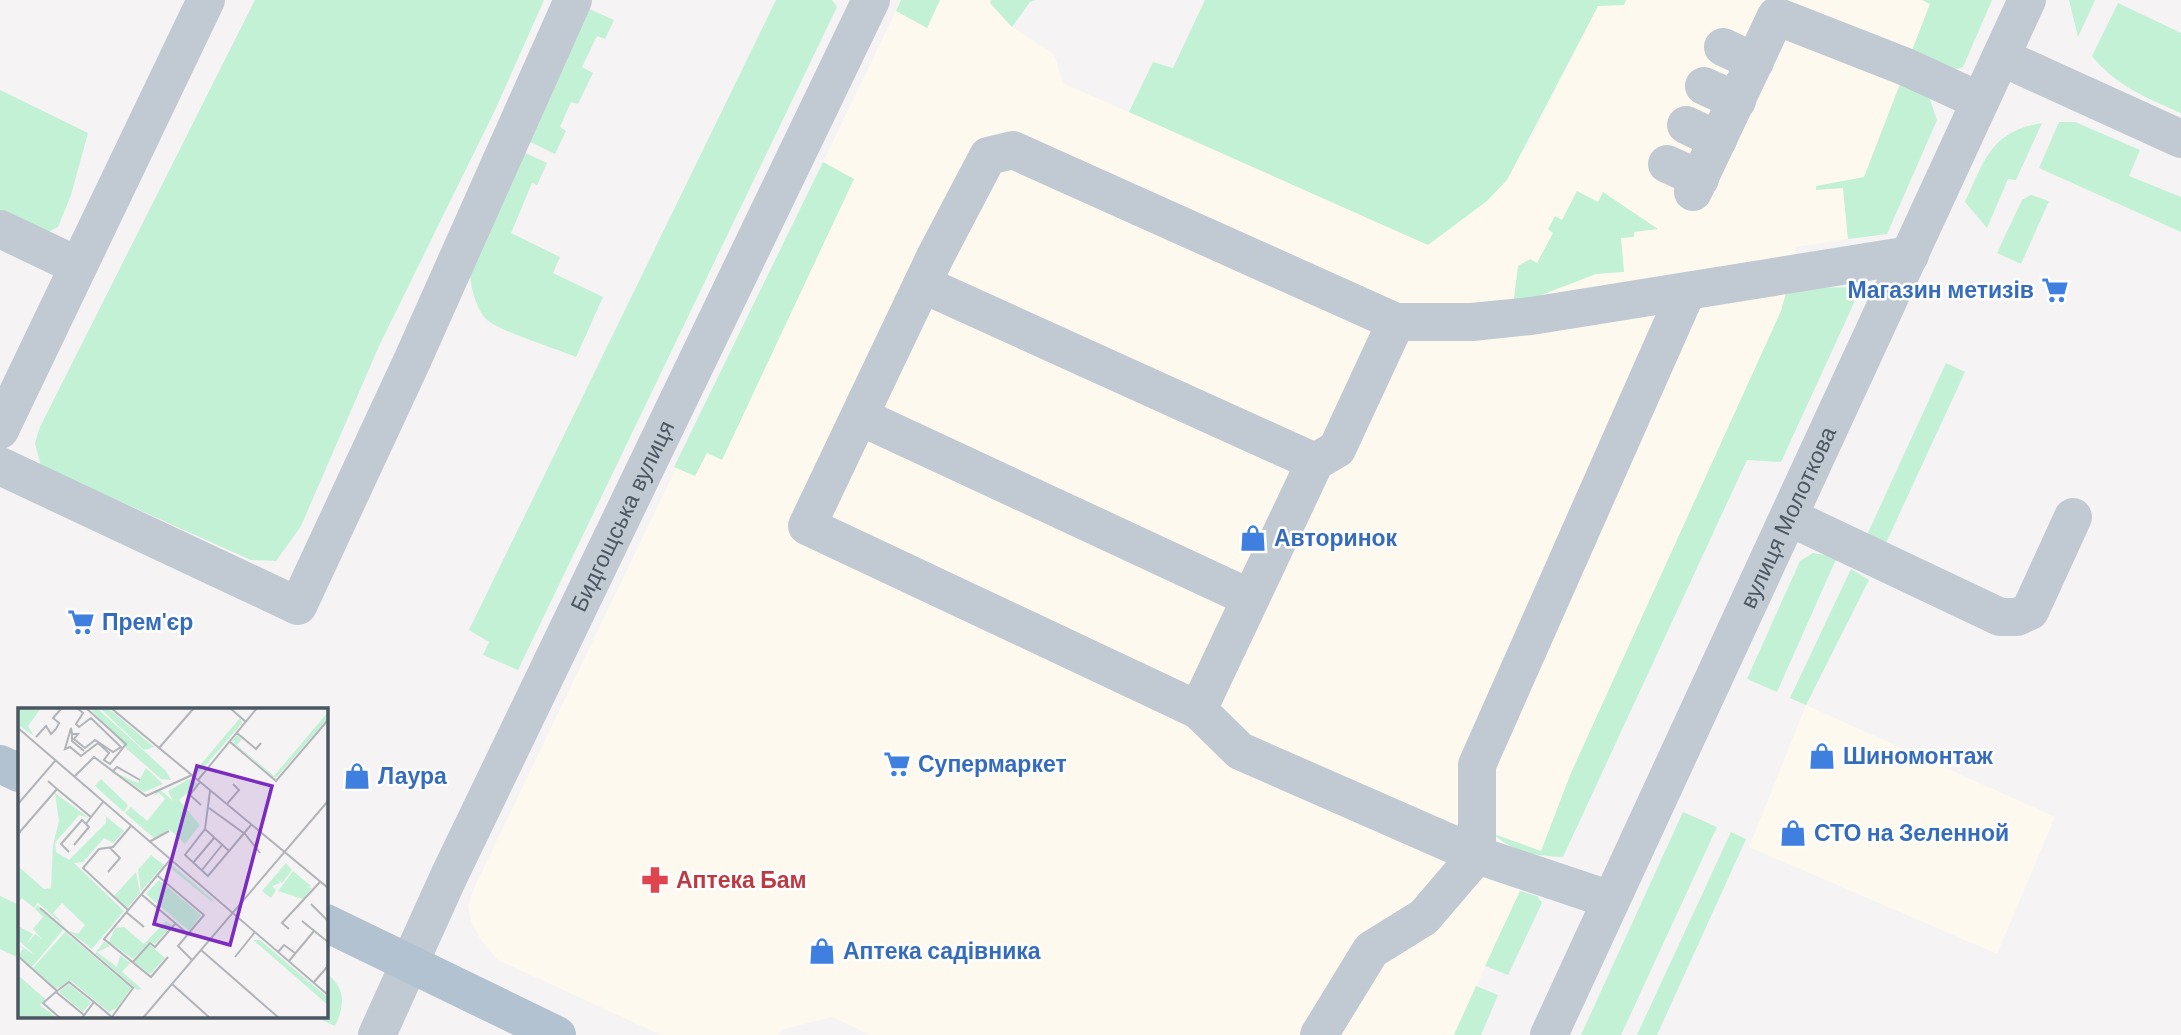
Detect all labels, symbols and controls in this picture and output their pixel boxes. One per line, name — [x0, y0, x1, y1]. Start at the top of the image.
place label: Магазин метизів — [1847, 275, 2034, 305]
supermarket icon: Магазин метизів — [2040, 275, 2070, 305]
street label: Бидгощська вулиця — [564, 416, 681, 617]
street label: вулиця Молоткова — [1733, 422, 1843, 613]
shop icon: Авторинок — [1238, 523, 1268, 553]
place label: Авторинок — [1274, 523, 1398, 553]
supermarket icon: Прем'єр — [66, 607, 96, 637]
place label: Прем'єр — [102, 607, 193, 637]
inset map — [18, 708, 327, 1018]
shop icon: Шиномонтаж — [1807, 741, 1837, 771]
place label: Шиномонтаж — [1843, 741, 1994, 771]
supermarket icon: Супермаркет — [882, 749, 912, 779]
place label: Супермаркет — [918, 749, 1067, 779]
shop icon: Лаура — [342, 761, 372, 791]
place label: Лаура — [378, 761, 447, 791]
shop icon: СТО на Зеленной — [1778, 818, 1808, 848]
place label: СТО на Зеленной — [1814, 818, 2009, 848]
pharmacy icon: Аптека Бам — [640, 865, 670, 895]
place label: Аптека Бам — [676, 865, 807, 895]
shop icon: Аптека садівника — [807, 936, 837, 966]
place label: Аптека садівника — [843, 936, 1041, 966]

